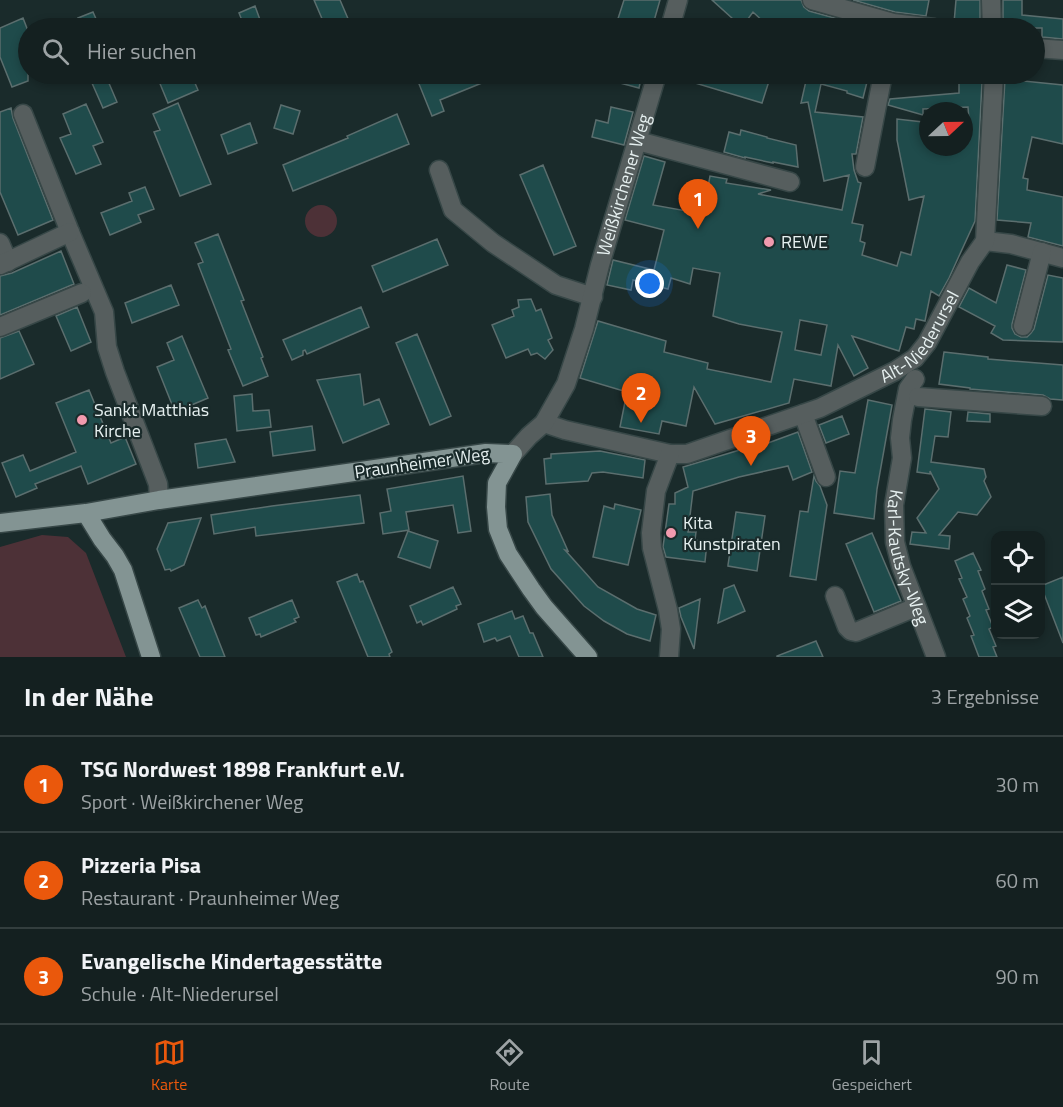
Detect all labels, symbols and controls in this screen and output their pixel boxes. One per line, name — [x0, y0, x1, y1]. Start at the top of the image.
search box — [18, 18, 1045, 84]
text: Hier suchen — [87, 34, 196, 68]
icon: search — [39, 35, 72, 68]
north arrow — [919, 102, 973, 156]
street label: Weißkirchener Weg — [589, 111, 657, 259]
pin: 1 — [678, 180, 718, 229]
place label: REWE — [781, 228, 828, 255]
marker: REWE — [762, 235, 776, 249]
your location — [635, 269, 664, 298]
street label: Alt-Niederursel — [875, 285, 966, 389]
pin: 2 — [622, 374, 660, 423]
place label: Sankt Matthias Kirche — [94, 396, 209, 444]
marker: Sankt Matthias Kirche — [75, 413, 89, 427]
pin: 3 — [732, 416, 771, 466]
street label: Praunheimer Weg — [353, 440, 491, 485]
street label: Karl-Kautsky-Weg — [881, 488, 936, 629]
place label: Kita Kunstpiraten — [683, 509, 781, 557]
marker: Kita Kunstpiraten — [664, 526, 678, 540]
map controls — [991, 531, 1045, 639]
button: locate — [991, 531, 1045, 585]
button: layers — [991, 585, 1045, 639]
text: In der Nähe — [24, 677, 153, 716]
text: 3 Ergebnisse — [931, 681, 1039, 712]
text: TSG Nordwest 1898 Frankfurt e.V. — [81, 752, 405, 786]
text: 1 — [38, 769, 49, 800]
text: 30 m — [995, 769, 1039, 800]
text: Sport · Weißkirchener Weg — [81, 786, 303, 817]
text: Pizzeria Pisa — [81, 848, 201, 882]
text: 2 — [38, 865, 49, 896]
text: 60 m — [995, 865, 1039, 896]
text: Restaurant · Praunheimer Weg — [81, 882, 339, 913]
text: Evangelische Kindertagesstätte — [81, 944, 382, 978]
text: 3 — [38, 961, 49, 992]
text: 90 m — [995, 961, 1039, 992]
text: Schule · Alt-Niederursel — [81, 978, 279, 1009]
tab: Karte — [151, 1036, 187, 1096]
tab: Route — [489, 1036, 530, 1096]
tab: Gespeichert — [832, 1036, 912, 1096]

